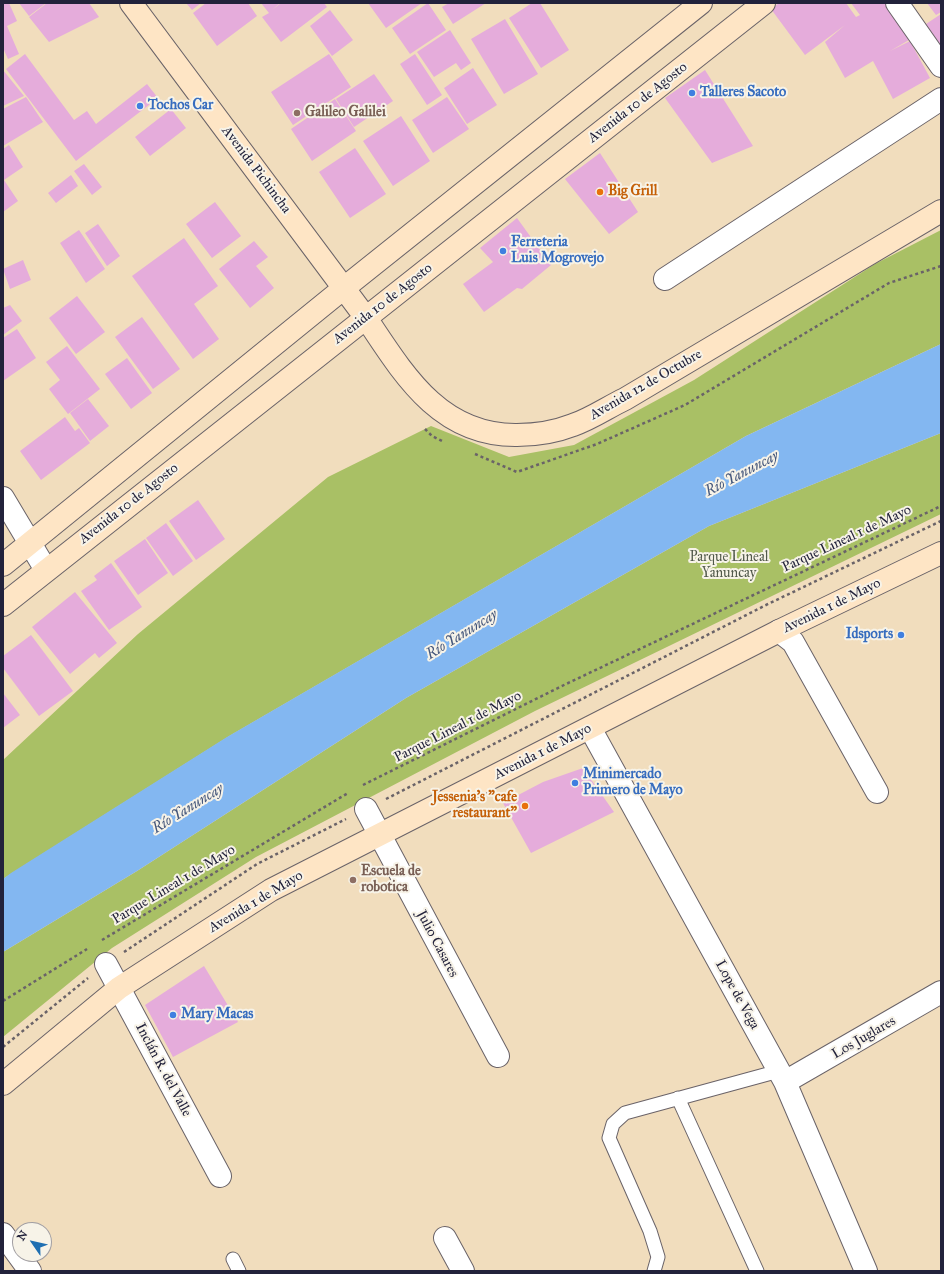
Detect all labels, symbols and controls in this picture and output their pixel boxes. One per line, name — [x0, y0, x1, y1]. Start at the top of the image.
street label: Avenida 10 de Agosto — [585, 59, 691, 147]
place label: Talleres Sacoto — [700, 85, 786, 101]
marker: Talleres Sacoto — [687, 88, 697, 98]
place label: Tochos Car — [148, 98, 213, 114]
marker: Tochos Car — [135, 101, 145, 111]
place label: Galileo Galilei — [305, 105, 386, 121]
marker: Galileo Galilei — [292, 108, 302, 118]
street label: Avenida Pichincha — [218, 123, 294, 217]
place label: Big Grill — [608, 184, 657, 200]
marker: Big Grill — [595, 187, 605, 197]
place label: Ferreteria Luis Mogrovejo — [511, 235, 604, 268]
marker: Ferreteria Luis Mogrovejo — [498, 246, 508, 256]
street label: Avenida 10 de Agosto — [330, 260, 436, 348]
street label: Avenida 12 de Octubre — [587, 346, 705, 424]
water label: Río Yanuncay — [702, 447, 782, 501]
street label: Avenida 10 de Agosto — [76, 460, 182, 548]
street label: Parque Lineal 1 de Mayo — [780, 502, 914, 576]
park label: Parque Lineal Yanuncay — [689, 550, 769, 582]
street label: Avenida 1 de Mayo — [780, 575, 884, 637]
water label: Río Yanuncay — [423, 606, 501, 664]
place label: Idsports — [846, 627, 893, 643]
marker: Idsports — [896, 630, 906, 640]
street label: Parque Lineal 1 de Mayo — [392, 688, 524, 766]
street label: Avenida 1 de Mayo — [492, 720, 594, 784]
place label: Minimercado Primero de Mayo — [583, 767, 683, 800]
marker: Minimercado Primero de Mayo — [570, 778, 580, 788]
water label: Río Yanuncay — [149, 780, 227, 838]
place label: Jessenia's "cafe restaurant" — [432, 790, 517, 822]
marker: Jessenia's "cafe restaurant" — [520, 801, 530, 811]
street label: Parque Lineal 1 de Mayo — [110, 842, 238, 928]
place label: Escuela de robotica — [361, 864, 421, 896]
street label: Avenida 1 de Mayo — [206, 867, 306, 937]
marker: Escuela de robotica — [348, 875, 358, 885]
street label: Julio Casares — [412, 908, 462, 980]
street label: Lope de Vega — [711, 958, 763, 1032]
place label: Mary Macas — [181, 1007, 253, 1023]
marker: Mary Macas — [168, 1010, 178, 1020]
street label: Los Juglares — [829, 1013, 899, 1063]
street label: Inclán R. del Valle — [131, 1020, 195, 1120]
north arrow — [12, 1222, 52, 1262]
text: N — [14, 1228, 30, 1243]

